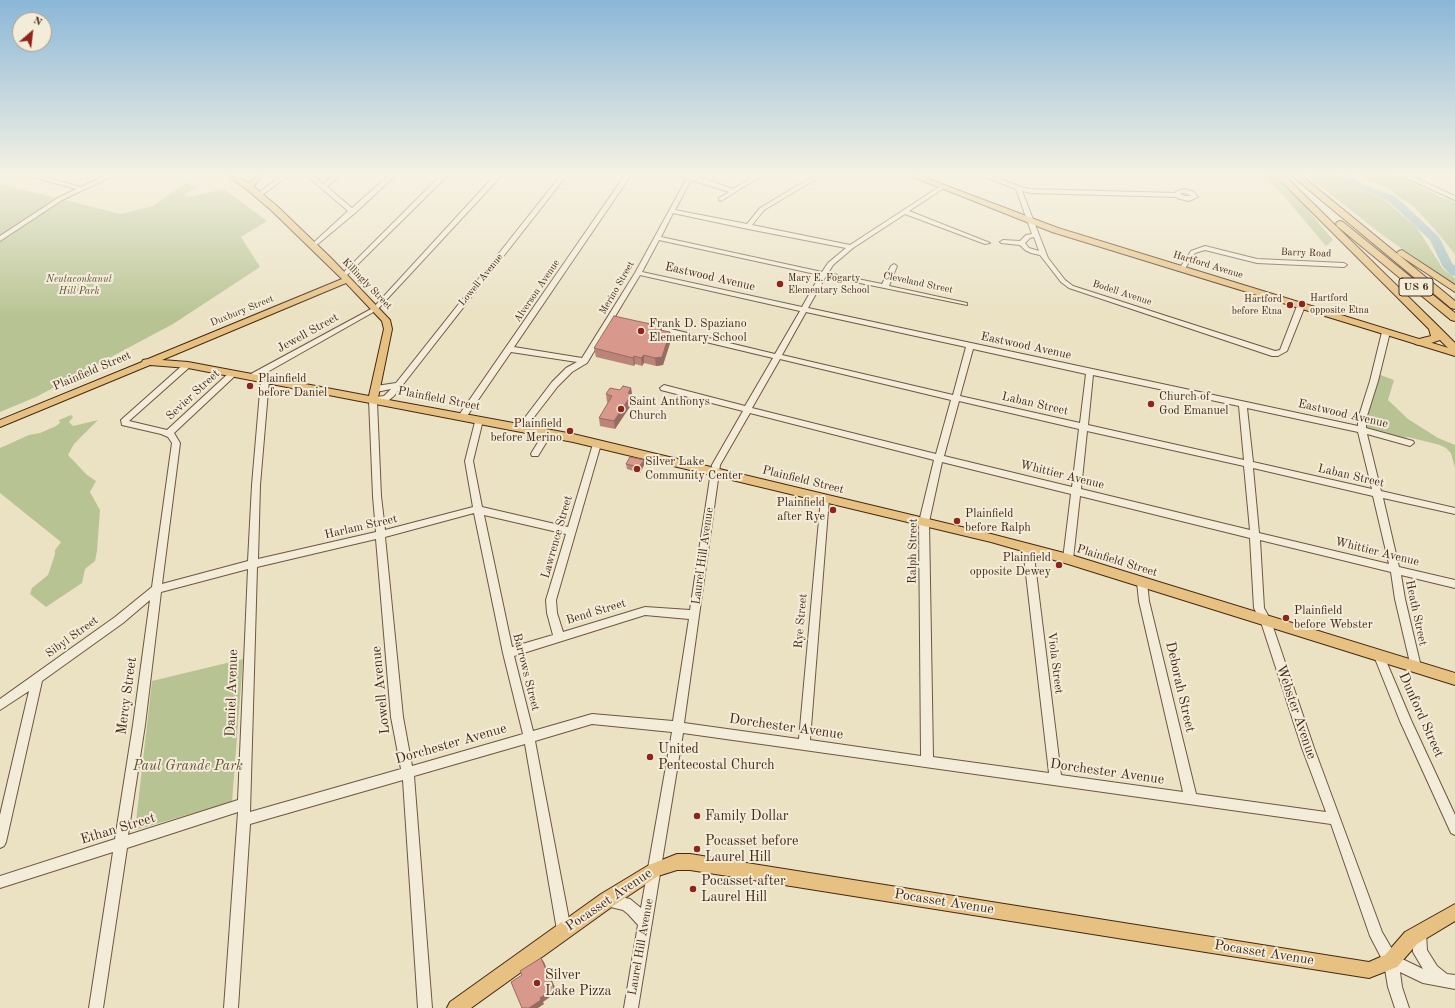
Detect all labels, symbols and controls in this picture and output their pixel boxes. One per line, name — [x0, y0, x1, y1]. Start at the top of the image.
north arrow — [12, 12, 52, 52]
text: N — [31, 15, 44, 29]
street label: Barry Road — [1281, 246, 1331, 260]
street label: Hartford Avenue — [1172, 249, 1244, 281]
street label: Lowell Avenue — [456, 252, 506, 308]
street label: Killingly Street — [340, 256, 394, 312]
street label: Alverson Avenue — [512, 257, 562, 325]
street label: Merino Street — [597, 259, 637, 317]
street label: Eastwood Avenue — [664, 260, 756, 294]
street label: Cleveland Street — [882, 270, 954, 296]
place label: Mary E. Fogarty Elementary School — [788, 272, 869, 296]
park label: Neutaconkanut Hill Park — [46, 273, 112, 296]
street label: Bodell Avenue — [1091, 278, 1153, 308]
road number: US 6 — [1399, 278, 1433, 296]
marker: Mary E. Fogarty Elementary School — [775, 279, 785, 289]
place label: Hartford opposite Etna — [1310, 292, 1369, 316]
street label: Duxbury Street — [208, 293, 276, 329]
place label: Hartford before Etna — [1232, 293, 1282, 316]
marker: Hartford opposite Etna — [1297, 299, 1307, 309]
marker: Hartford before Etna — [1285, 300, 1295, 310]
street label: Jewell Street — [275, 310, 341, 356]
place label: Frank D. Spaziano Elementary School — [649, 317, 747, 345]
marker: Frank D. Spaziano Elementary School — [636, 326, 646, 336]
street label: Eastwood Avenue — [980, 329, 1072, 363]
street label: Plainfield Street — [51, 348, 133, 394]
street label: Sevier Street — [163, 366, 223, 424]
place label: Plainfield before Daniel — [258, 372, 327, 400]
marker: Plainfield before Daniel — [245, 381, 255, 391]
street label: Plainfield Street — [397, 384, 481, 414]
street label: Laban Street — [1000, 389, 1070, 419]
place label: Church of God Emanuel — [1159, 390, 1229, 418]
place label: Saint Anthonys Church — [629, 395, 710, 423]
street label: Eastwood Avenue — [1297, 397, 1389, 431]
marker: Church of God Emanuel — [1146, 399, 1156, 409]
marker: Saint Anthonys Church — [616, 404, 626, 414]
place label: Plainfield before Merino — [490, 417, 562, 445]
marker: Plainfield before Merino — [565, 426, 575, 436]
place label: Silver Lake Community Center — [645, 455, 743, 483]
street label: Whittier Avenue — [1018, 458, 1106, 492]
street label: Laban Street — [1316, 461, 1386, 491]
street label: Plainfield Street — [761, 463, 845, 497]
marker: Silver Lake Community Center — [632, 464, 642, 474]
street label: Lawrence Street — [538, 494, 576, 580]
place label: Plainfield after Rye — [777, 496, 825, 524]
marker: Plainfield after Rye — [828, 505, 838, 515]
street label: Laurel Hill Avenue — [689, 506, 717, 606]
place label: Plainfield before Ralph — [965, 507, 1031, 535]
street label: Harlam Street — [323, 512, 399, 542]
marker: Plainfield before Ralph — [952, 516, 962, 526]
street label: Ralph Street — [905, 518, 921, 584]
street label: Whittier Avenue — [1333, 535, 1421, 569]
street label: Plainfield Street — [1075, 542, 1159, 580]
place label: Plainfield opposite Dewey — [970, 551, 1051, 579]
marker: Plainfield opposite Dewey — [1054, 560, 1064, 570]
street label: Heath Street — [1402, 579, 1430, 647]
street label: Rye Street — [791, 593, 811, 649]
street label: Bend Street — [564, 596, 628, 628]
place label: Plainfield before Webster — [1294, 604, 1373, 632]
street label: Sibyl Street — [43, 613, 101, 661]
marker: Plainfield before Webster — [1281, 613, 1291, 623]
street label: Viola Street — [1044, 631, 1066, 695]
street label: Barrows Street — [509, 632, 543, 712]
street label: Deborah Street — [1161, 640, 1199, 734]
street label: Lowell Avenue — [368, 645, 394, 735]
street label: Daniel Avenue — [222, 649, 242, 737]
street label: Mercy Street — [113, 656, 141, 736]
street label: Webster Avenue — [1272, 663, 1320, 761]
street label: Dunford Street — [1395, 670, 1447, 760]
street label: Dorchester Avenue — [728, 711, 844, 743]
street label: Dorchester Avenue — [393, 720, 509, 768]
place label: United Pentecostal Church — [658, 741, 775, 774]
marker: United Pentecostal Church — [645, 752, 655, 762]
street label: Dorchester Avenue — [1049, 756, 1165, 788]
park label: Paul Grande Park — [133, 758, 243, 774]
place label: Family Dollar — [705, 808, 789, 824]
street label: Ethan Street — [78, 810, 158, 848]
marker: Family Dollar — [692, 811, 702, 821]
place label: Pocasset before Laurel Hill — [705, 833, 799, 866]
marker: Pocasset before Laurel Hill — [692, 844, 702, 854]
street label: Pocasset Avenue — [563, 865, 655, 935]
place label: Pocasset after Laurel Hill — [701, 873, 786, 906]
marker: Pocasset after Laurel Hill — [688, 884, 698, 894]
street label: Pocasset Avenue — [893, 886, 995, 918]
street label: Laurel Hill Avenue — [625, 897, 657, 997]
street label: Pocasset Avenue — [1213, 937, 1315, 969]
place label: Silver Lake Pizza — [545, 967, 611, 1000]
marker: Silver Lake Pizza — [532, 978, 542, 988]

